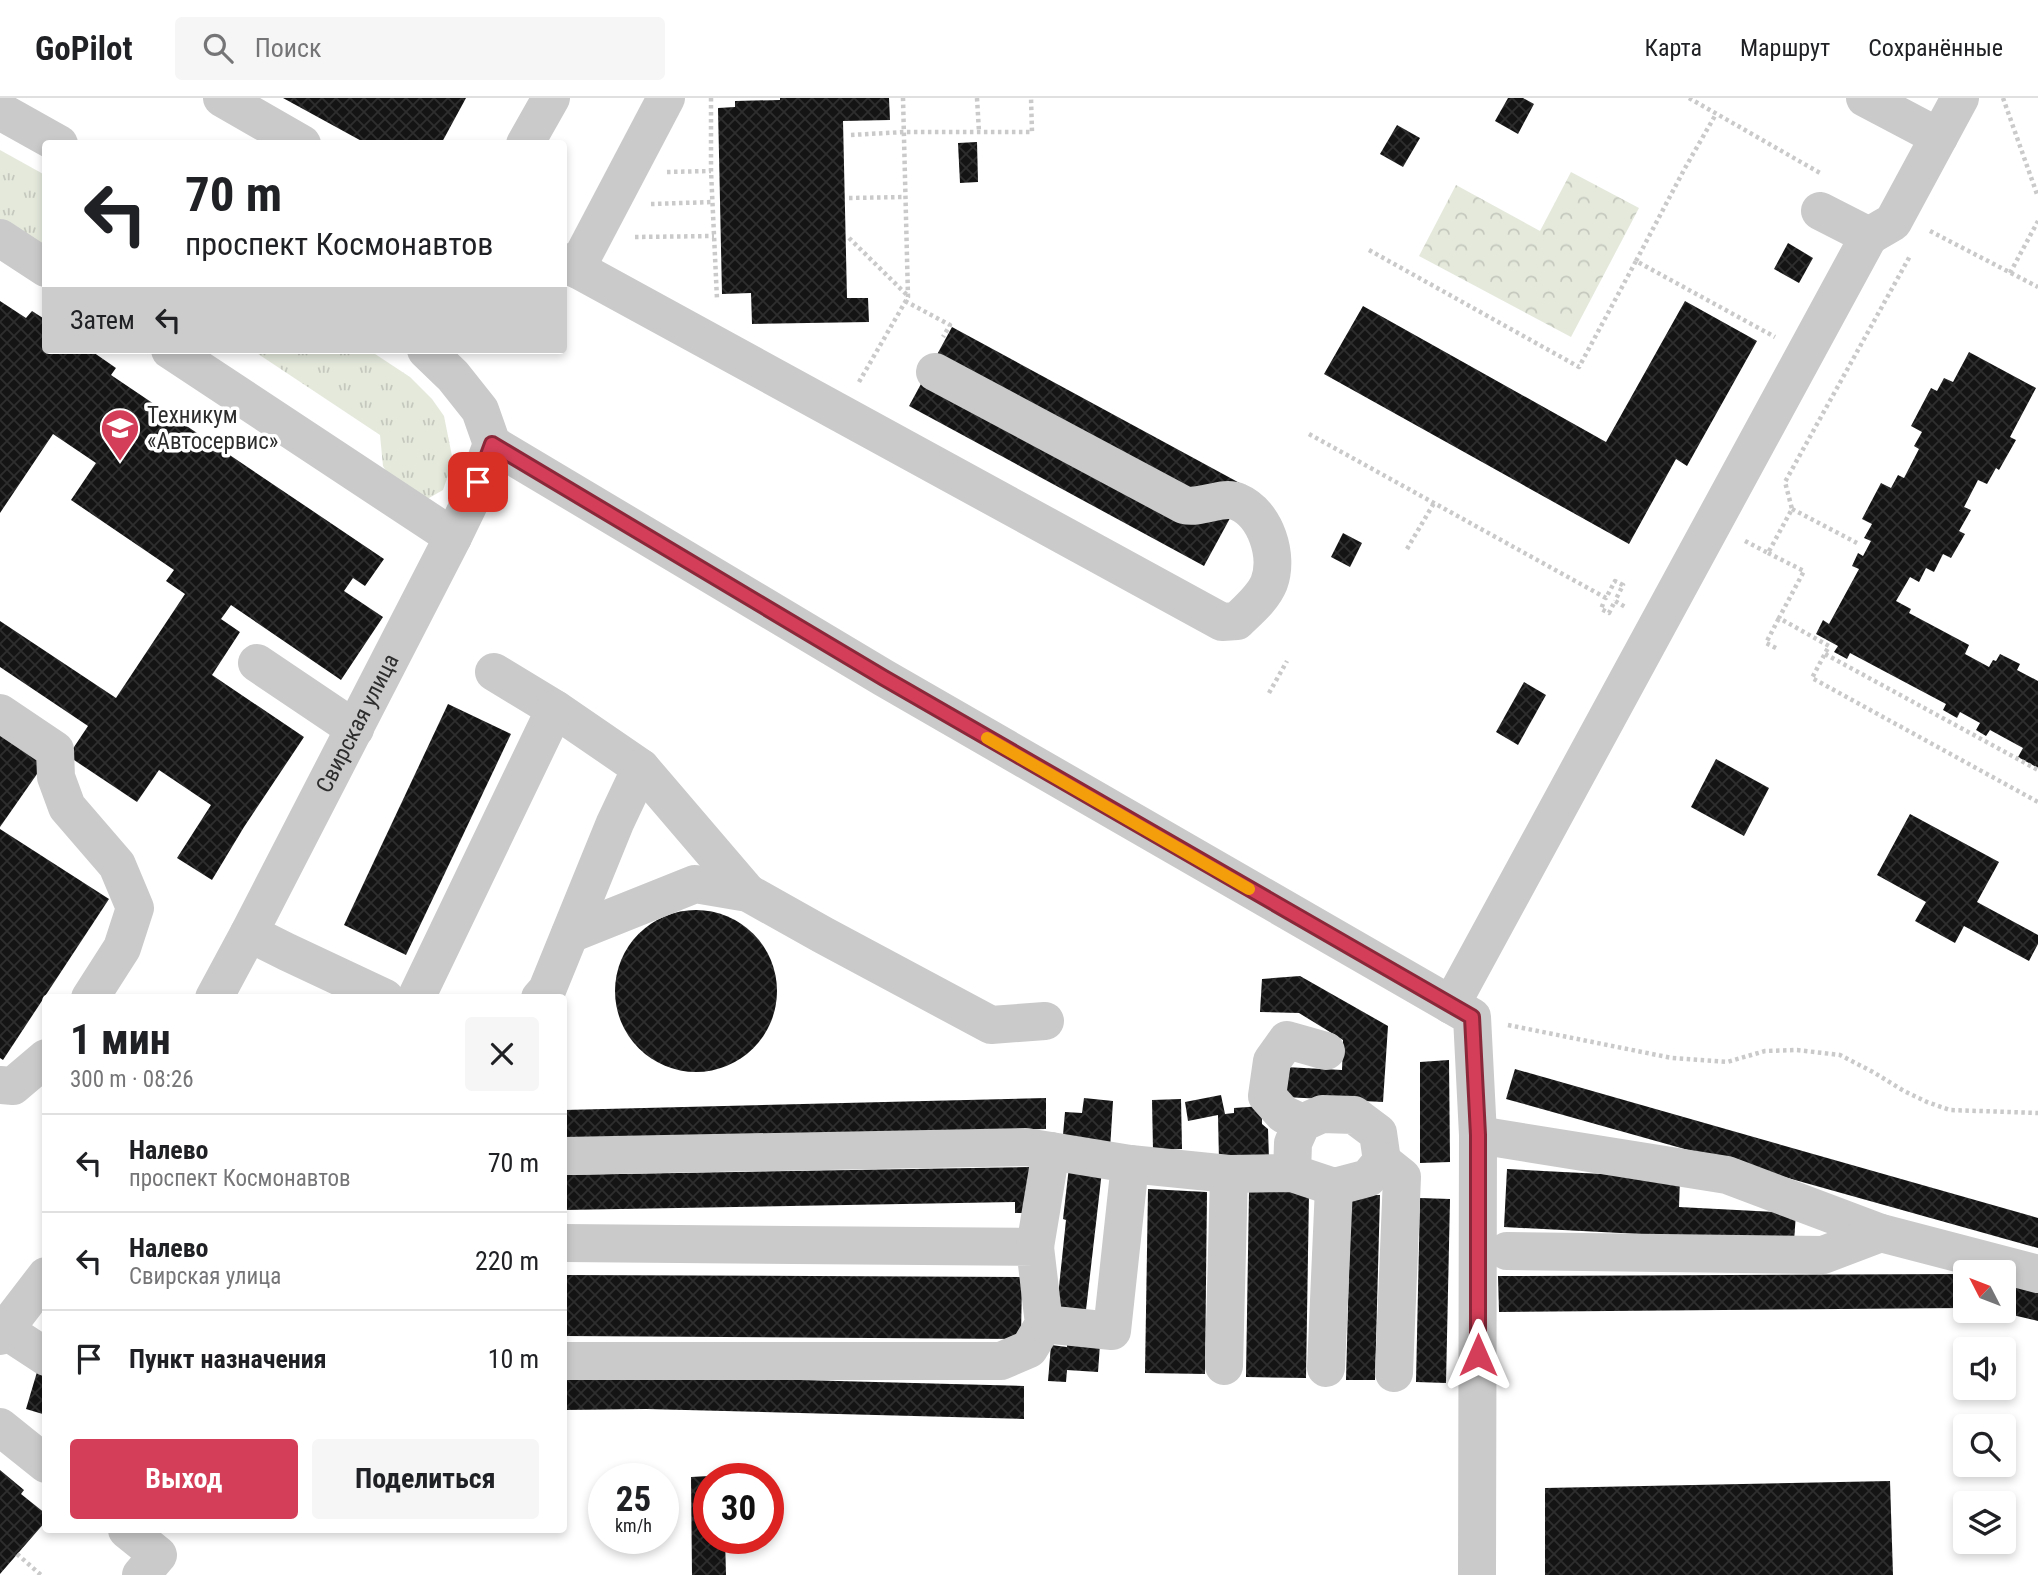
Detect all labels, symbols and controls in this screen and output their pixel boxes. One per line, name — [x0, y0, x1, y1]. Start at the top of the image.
search box — [175, 17, 665, 80]
text: GoPilot — [35, 29, 133, 68]
icon: search — [199, 29, 237, 67]
text: Поиск — [255, 33, 322, 63]
text: Карта — [1645, 34, 1702, 62]
text: Маршрут — [1740, 34, 1830, 62]
text: Сохранённые — [1868, 34, 2003, 62]
text: 70 m — [185, 166, 282, 223]
icon: left — [70, 168, 161, 259]
text: проспект Космонавтов — [185, 225, 493, 263]
icon: left — [149, 301, 187, 339]
text: Затем — [70, 305, 135, 335]
place label: Техникум «Автосервис» — [147, 402, 278, 455]
school or university icon: Техникум «Автосервис» — [99, 407, 141, 462]
pin — [448, 452, 508, 512]
icon: arrive — [459, 463, 497, 501]
street label: Свирская улица — [311, 649, 405, 797]
text: 1 мин — [70, 1015, 171, 1064]
button: close — [465, 1017, 539, 1091]
text: 300 m · 08:26 — [70, 1066, 194, 1093]
text: Налево — [129, 1135, 209, 1165]
icon: left — [70, 1144, 108, 1182]
text: 70 m — [488, 1148, 539, 1178]
text: проспект Космонавтов — [129, 1165, 351, 1192]
text: Налево — [129, 1233, 209, 1263]
icon: left — [70, 1242, 108, 1280]
text: 220 m — [475, 1246, 539, 1276]
north arrow — [1953, 1260, 2016, 1323]
map controls — [1953, 1260, 2016, 1554]
text: Свирская улица — [129, 1263, 281, 1290]
position arrow — [1441, 1318, 1515, 1392]
button: sound — [1953, 1337, 2016, 1400]
icon: arrive — [70, 1340, 108, 1378]
text: Пункт назначения — [129, 1344, 327, 1374]
text: 10 m — [488, 1344, 539, 1374]
button: search — [1953, 1414, 2016, 1477]
button: Выход — [70, 1439, 298, 1519]
button: Поделиться — [312, 1439, 539, 1519]
speed limit sign: 30 — [693, 1463, 784, 1554]
text: 25 — [616, 1479, 651, 1520]
button: layers — [1953, 1491, 2016, 1554]
text: km/h — [615, 1515, 652, 1536]

